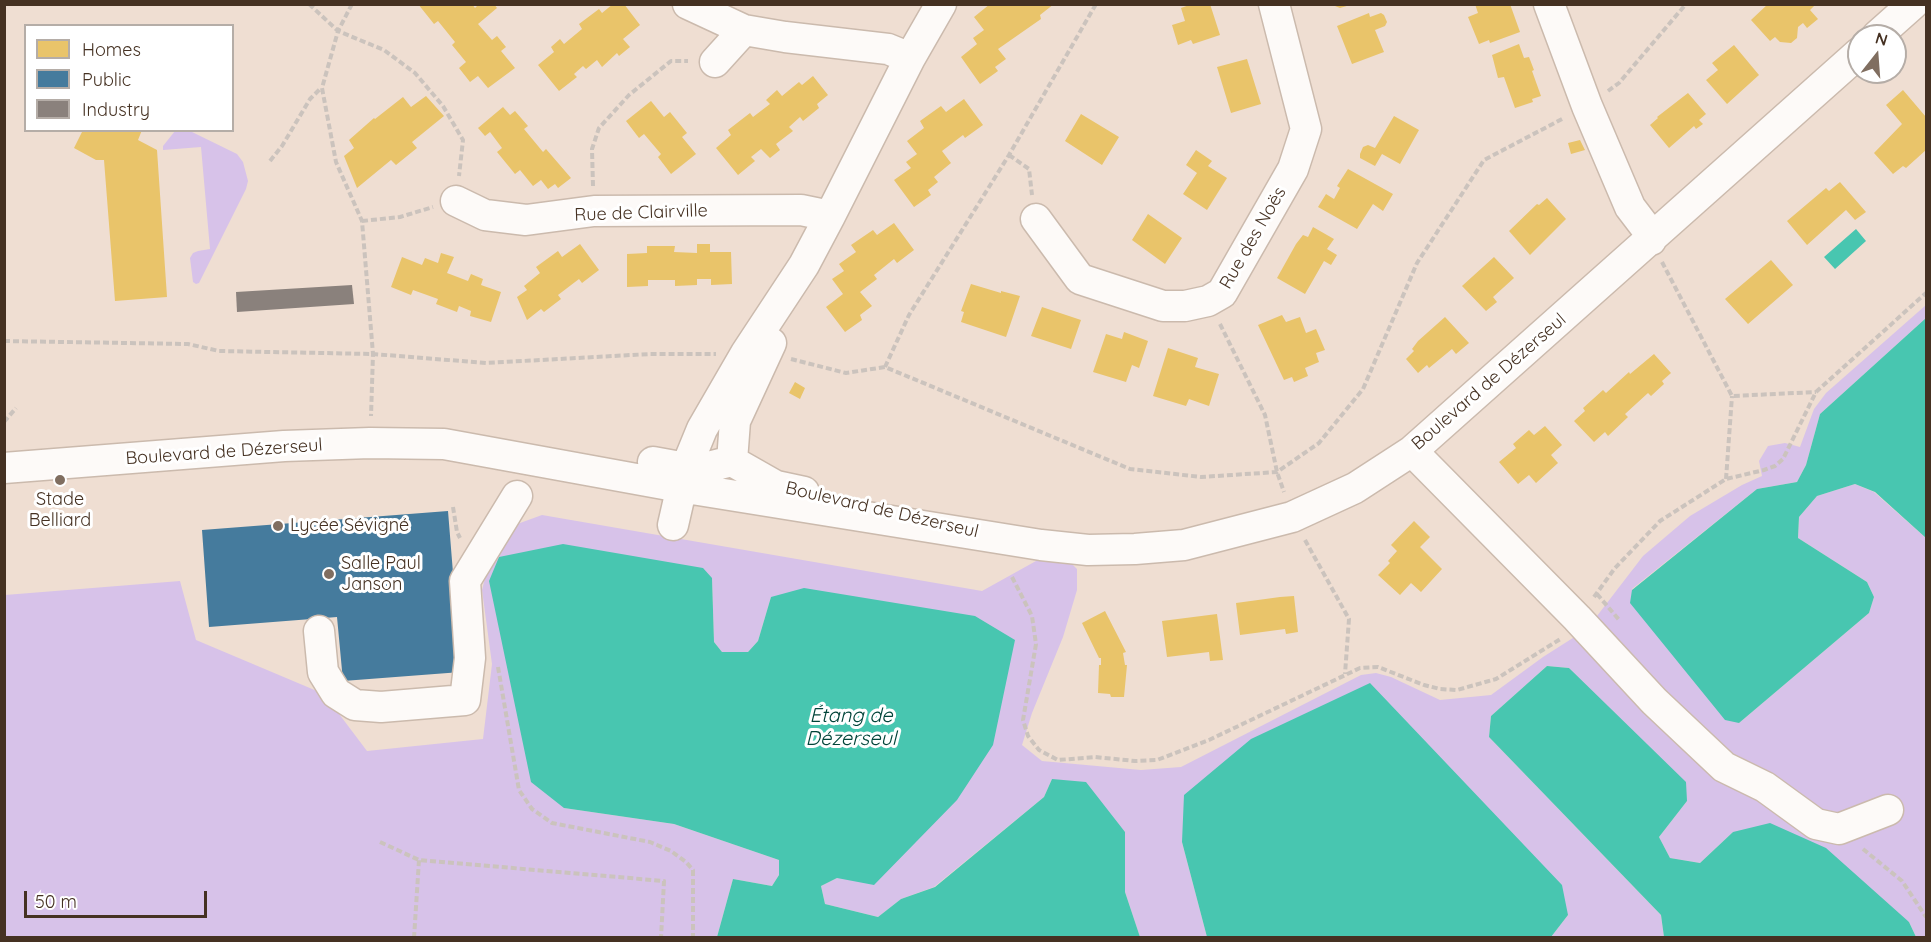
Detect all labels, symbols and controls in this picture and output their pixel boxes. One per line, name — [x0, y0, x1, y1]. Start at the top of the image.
legend — [24, 24, 234, 132]
north arrow — [1847, 24, 1907, 84]
text: N — [1873, 27, 1890, 50]
text: Homes — [82, 38, 141, 61]
text: Public — [82, 68, 131, 91]
text: Industry — [82, 98, 150, 121]
street label: Rue des Noës — [1215, 183, 1291, 293]
street label: Rue de Clairville — [574, 200, 708, 226]
street label: Boulevard de Dézerseul — [1407, 309, 1571, 455]
street label: Boulevard de Dézerseul — [125, 434, 323, 470]
marker: Stade Belliard — [53, 473, 67, 487]
street label: Boulevard de Dézerseul — [783, 477, 981, 543]
place label: Stade Belliard — [29, 489, 91, 532]
place label: Lycée Sévigné — [290, 515, 409, 537]
marker: Lycée Sévigné — [271, 519, 285, 533]
place label: Salle Paul Janson — [341, 553, 421, 596]
marker: Salle Paul Janson — [322, 567, 336, 581]
water label: Étang de Dézerseul — [806, 704, 896, 751]
scale bar — [27, 879, 210, 917]
text: 50 m — [35, 890, 77, 913]

